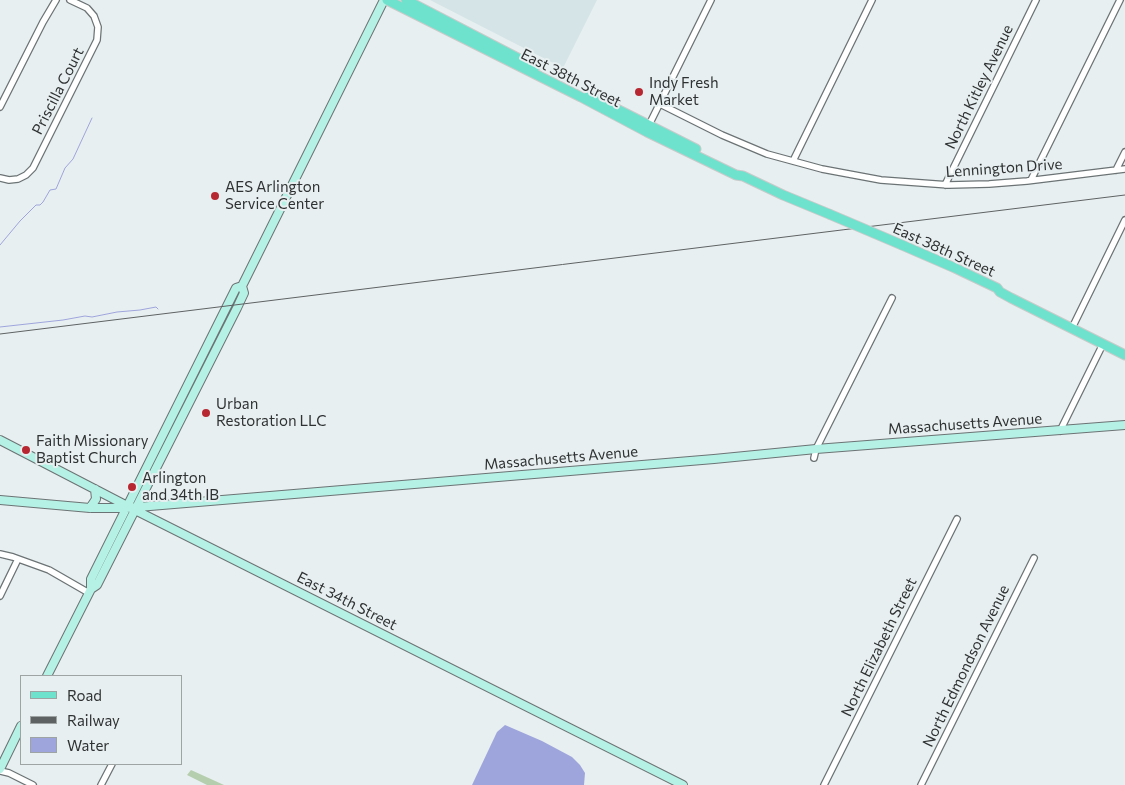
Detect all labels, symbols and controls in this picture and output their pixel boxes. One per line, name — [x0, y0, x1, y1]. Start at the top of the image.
street label: North Kitley Avenue — [941, 22, 1017, 152]
street label: Priscilla Court — [28, 44, 88, 138]
street label: East 38th Street — [518, 45, 624, 111]
place label: Indy Fresh Market — [649, 74, 719, 109]
marker: Indy Fresh Market — [633, 86, 645, 98]
street label: Lennington Drive — [945, 155, 1063, 181]
place label: AES Arlington Service Center — [225, 178, 324, 213]
marker: AES Arlington Service Center — [209, 190, 221, 202]
street label: East 38th Street — [890, 219, 998, 281]
place label: Urban Restoration LLC — [216, 395, 327, 430]
marker: Urban Restoration LLC — [200, 407, 212, 419]
street label: Massachusetts Avenue — [887, 410, 1043, 438]
place label: Faith Missionary Baptist Church — [36, 432, 148, 467]
street label: Massachusetts Avenue — [483, 442, 639, 474]
marker: Faith Missionary Baptist Church — [20, 444, 32, 456]
place label: Arlington and 34th IB — [142, 469, 219, 504]
marker: Arlington and 34th IB — [126, 481, 138, 493]
street label: East 34th Street — [294, 568, 400, 634]
street label: North Elizabeth Street — [837, 575, 921, 719]
street label: North Edmondson Avenue — [919, 582, 1013, 750]
legend — [20, 675, 182, 765]
text: Road — [67, 686, 102, 704]
text: Railway — [67, 711, 120, 729]
text: Water — [67, 736, 109, 754]

